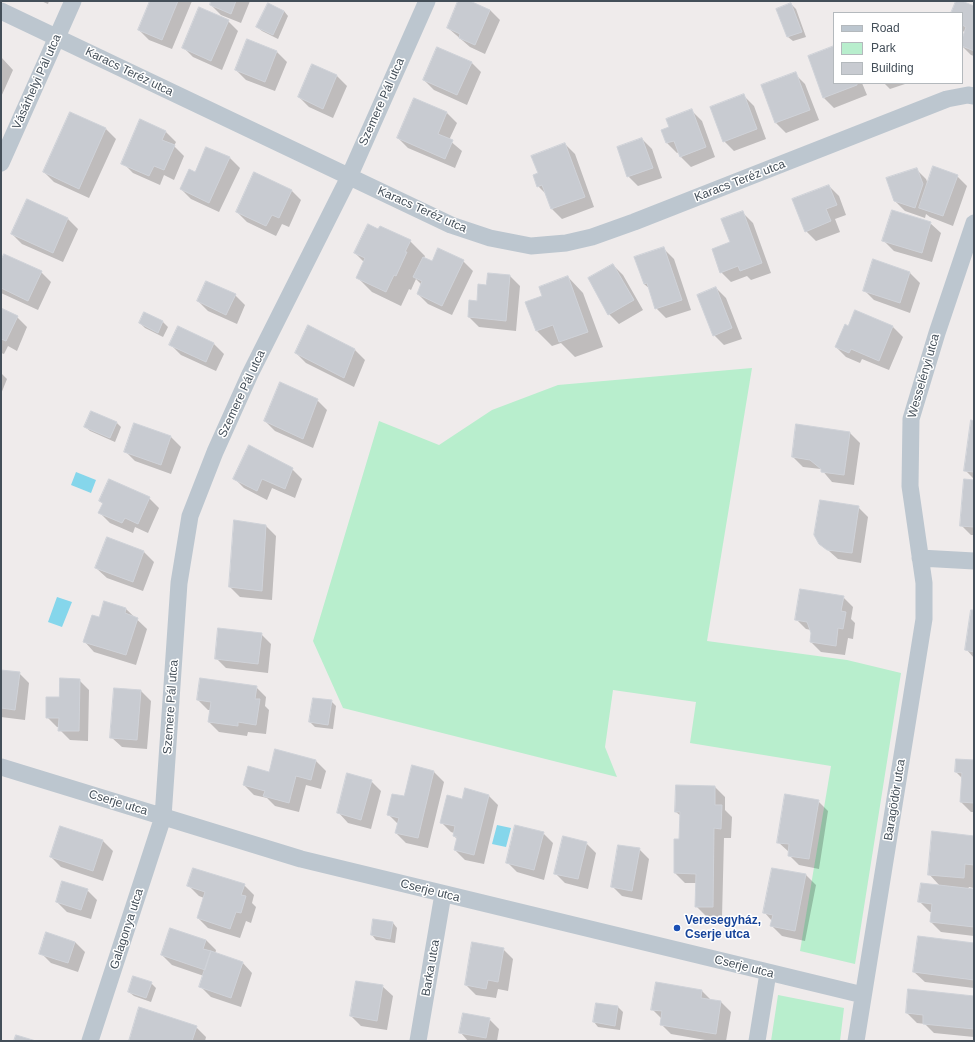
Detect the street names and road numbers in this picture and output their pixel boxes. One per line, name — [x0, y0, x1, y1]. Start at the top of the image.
street label: Vásárhelyi Pál utca — [10, 32, 64, 132]
street label: Karacs Teréz utca — [83, 44, 175, 100]
street label: Szemere Pál utca — [356, 56, 408, 148]
street label: Karacs Teréz utca — [693, 157, 787, 205]
street label: Karacs Teréz utca — [375, 184, 469, 236]
street label: Wesselényi utca — [905, 332, 943, 420]
street label: Szemere Pál utca — [215, 348, 269, 440]
street label: Szemere Pál utca — [161, 659, 181, 755]
street label: Baragödör utca — [881, 758, 909, 842]
street label: Cserje utca — [87, 787, 149, 819]
street label: Cserje utca — [399, 877, 461, 905]
street label: Galagonya utca — [107, 887, 147, 971]
street label: Barka utca — [419, 939, 443, 997]
street label: Cserje utca — [713, 953, 775, 981]

